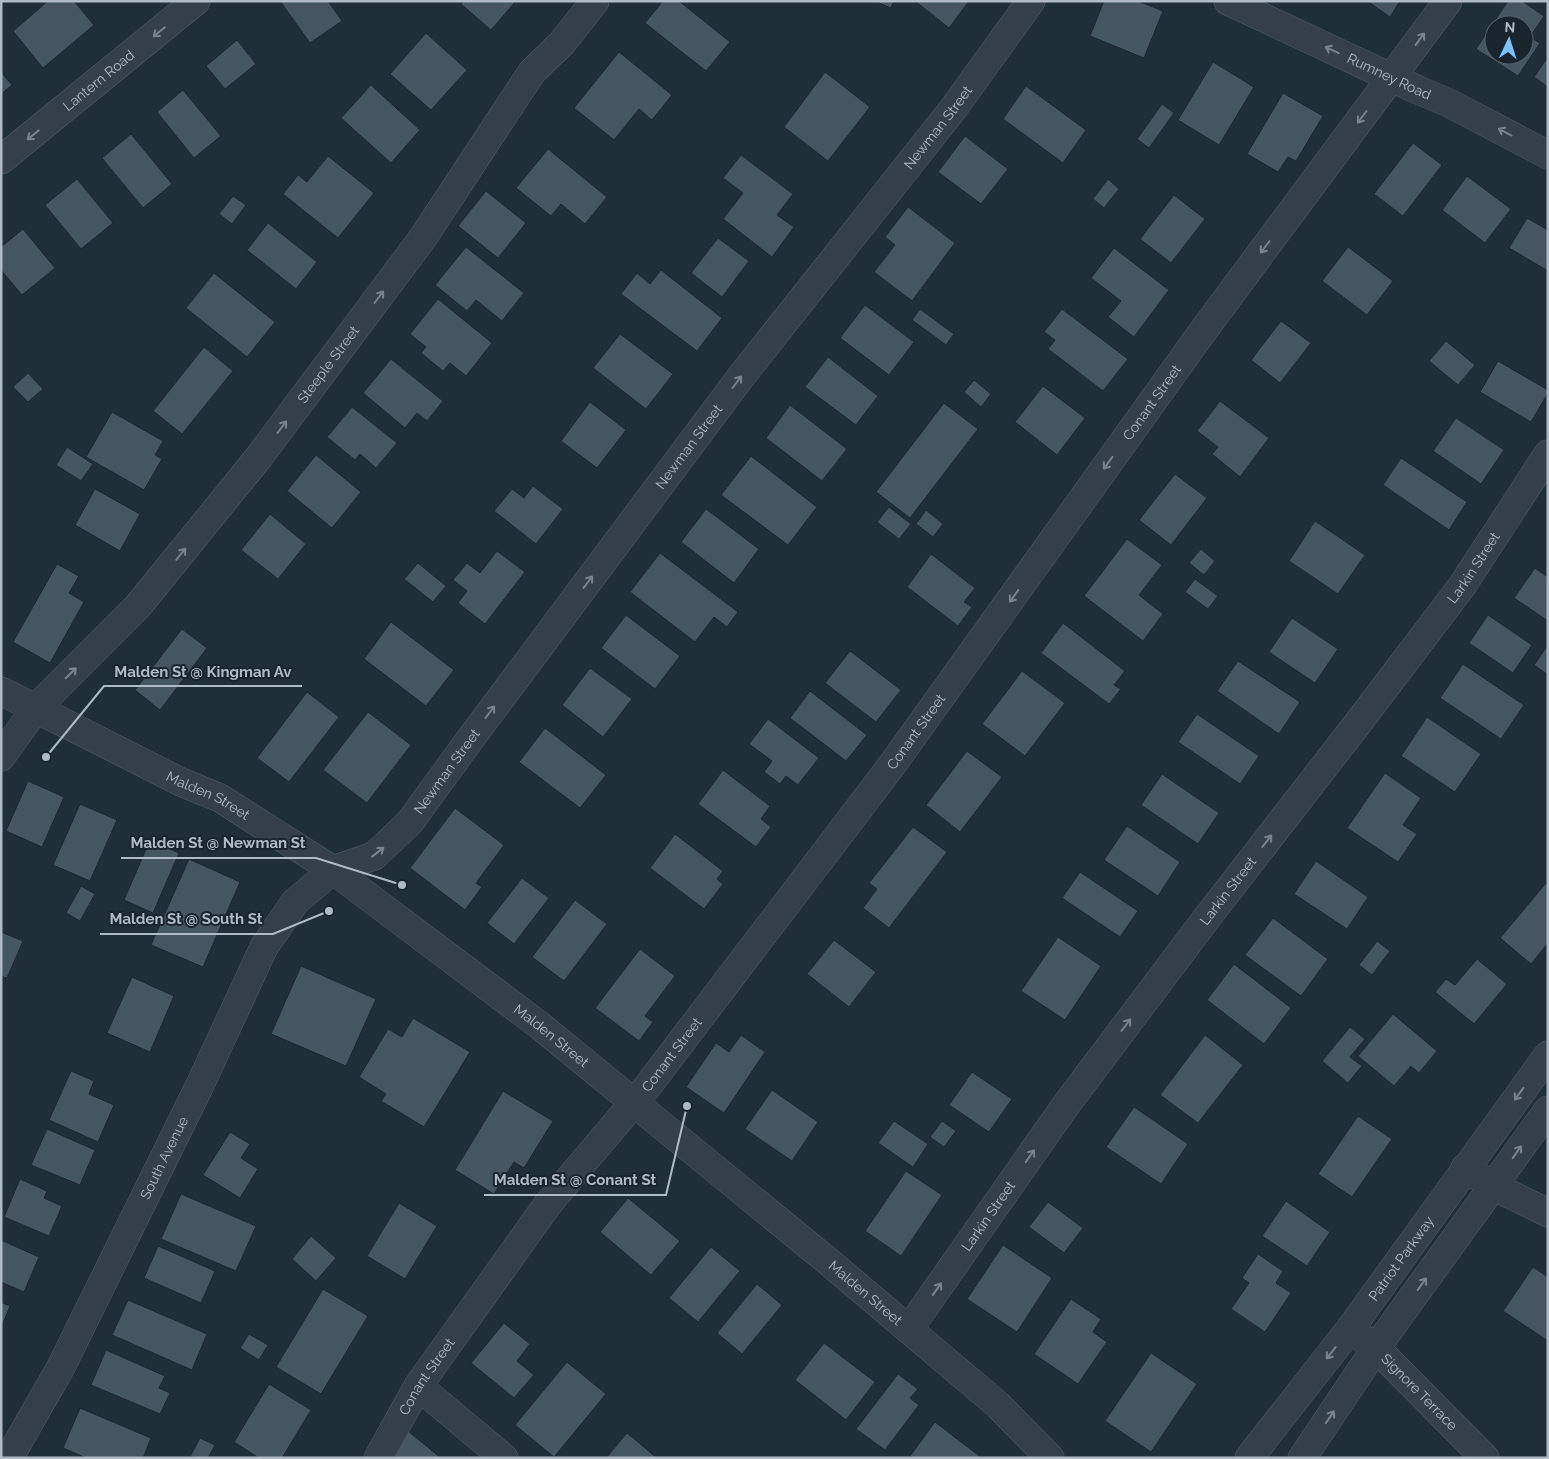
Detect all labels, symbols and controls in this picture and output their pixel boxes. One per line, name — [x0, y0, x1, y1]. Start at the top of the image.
north arrow — [1484, 15, 1534, 65]
text: N — [1504, 19, 1516, 35]
one-way arrow — [152, 27, 165, 38]
one-way arrow — [1415, 32, 1425, 46]
one-way arrow — [1324, 44, 1339, 54]
street label: Lantern Road — [60, 47, 137, 114]
street label: Rumney Road — [1345, 50, 1434, 103]
street label: Newman Street — [901, 82, 975, 172]
one-way arrow — [1357, 110, 1368, 123]
one-way arrow — [1497, 127, 1512, 137]
one-way arrow — [26, 129, 39, 140]
one-way arrow — [1260, 240, 1271, 253]
one-way arrow — [374, 290, 384, 304]
street label: Steeple Street — [294, 322, 362, 406]
street label: Conant Street — [1119, 361, 1184, 443]
one-way arrow — [732, 375, 742, 389]
street label: Newman Street — [652, 401, 726, 492]
one-way arrow — [276, 421, 287, 434]
one-way arrow — [1103, 456, 1113, 470]
street label: Larkin Street — [1444, 529, 1503, 606]
one-way arrow — [175, 548, 186, 561]
one-way arrow — [583, 575, 593, 589]
one-way arrow — [1009, 589, 1019, 603]
callout: Malden St @ Kingman Av — [104, 656, 302, 686]
text: Malden St @ Kingman Av — [114, 663, 292, 681]
one-way arrow — [64, 667, 77, 679]
street label: Conant Street — [884, 691, 949, 772]
one-way arrow — [485, 706, 496, 719]
street label: Newman Street — [411, 726, 483, 817]
street label: Malden Street — [164, 768, 253, 823]
callout: Malden St @ Newman St — [121, 828, 316, 858]
text: Malden St @ Newman St — [131, 834, 306, 852]
one-way arrow — [1262, 835, 1273, 848]
one-way arrow — [371, 846, 384, 857]
street label: Larkin Street — [1196, 853, 1259, 928]
callout: Malden St @ South St — [100, 904, 273, 934]
text: Malden St @ South St — [110, 910, 263, 928]
street label: Malden Street — [511, 1001, 592, 1071]
street label: Conant Street — [638, 1014, 705, 1095]
one-way arrow — [1121, 1018, 1131, 1032]
one-way arrow — [1514, 1087, 1524, 1101]
street label: South Avenue — [137, 1114, 191, 1202]
one-way arrow — [1512, 1145, 1522, 1159]
one-way arrow — [1025, 1149, 1035, 1163]
callout: Malden St @ Conant St — [484, 1165, 666, 1195]
text: Malden St @ Conant St — [494, 1171, 656, 1189]
street label: Larkin Street — [958, 1178, 1018, 1254]
street label: Patriot Parkway — [1365, 1213, 1437, 1304]
street label: Malden Street — [826, 1257, 906, 1329]
one-way arrow — [1417, 1278, 1428, 1291]
one-way arrow — [931, 1283, 942, 1296]
street label: Conant Street — [396, 1335, 458, 1418]
one-way arrow — [1326, 1346, 1336, 1360]
street label: Signore Terrace — [1378, 1350, 1461, 1434]
one-way arrow — [1325, 1411, 1335, 1425]

